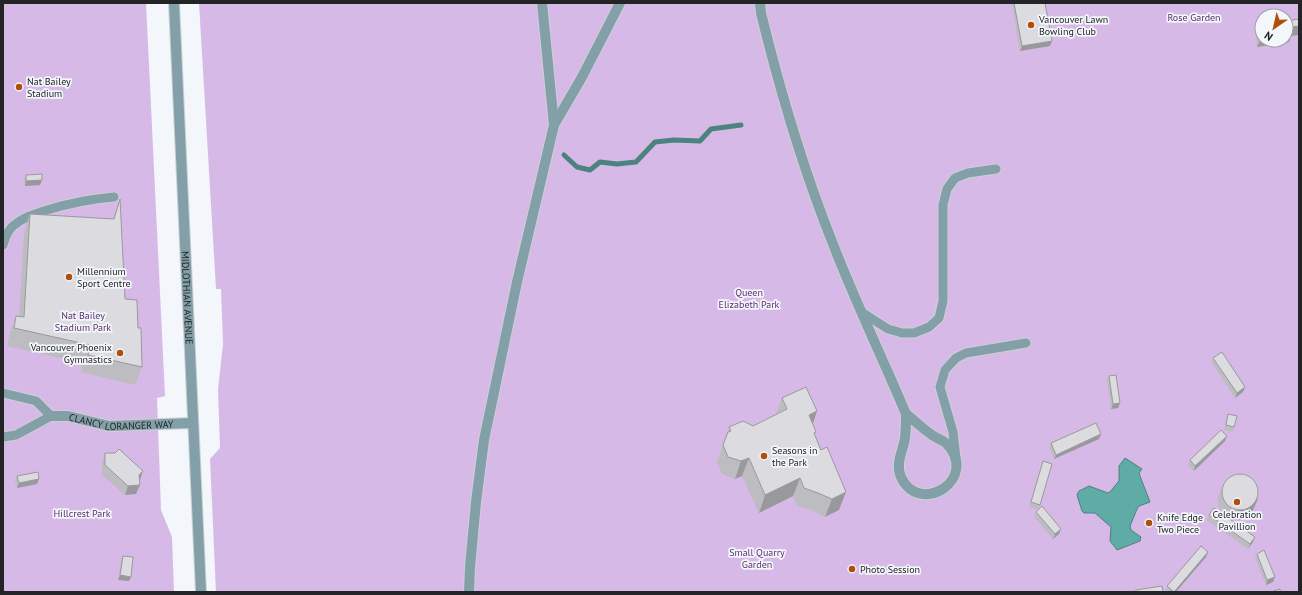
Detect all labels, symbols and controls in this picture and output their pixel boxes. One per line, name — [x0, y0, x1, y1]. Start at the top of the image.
north arrow — [1254, 8, 1294, 48]
park label: Rose Garden — [1167, 11, 1221, 24]
place label: Vancouver Lawn Bowling Club — [1038, 13, 1108, 38]
marker: Vancouver Lawn Bowling Club — [1026, 20, 1036, 30]
text: N — [1261, 28, 1275, 44]
place label: Nat Bailey Stadium — [27, 75, 71, 100]
marker: Nat Bailey Stadium — [14, 82, 24, 92]
street label: MIDLOTHIAN AVENUE — [179, 251, 196, 345]
place label: Millennium Sport Centre — [77, 265, 131, 290]
marker: Millennium Sport Centre — [64, 272, 74, 282]
park label: Queen Elizabeth Park — [719, 286, 780, 311]
park label: Nat Bailey Stadium Park — [55, 309, 111, 334]
place label: Vancouver Phoenix Gymnastics — [30, 341, 112, 366]
marker: Vancouver Phoenix Gymnastics — [115, 348, 125, 358]
street label: CLANCY LORANGER WAY — [68, 410, 174, 433]
place label: Seasons in the Park — [772, 444, 817, 469]
marker: Seasons in the Park — [759, 451, 769, 461]
marker: Celebration Pavillion — [1232, 497, 1242, 507]
park label: Hillcrest Park — [54, 507, 111, 520]
place label: Celebration Pavillion — [1212, 508, 1262, 533]
place label: Knife Edge Two Piece — [1157, 511, 1203, 536]
marker: Knife Edge Two Piece — [1144, 518, 1154, 528]
park label: Small Quarry Garden — [729, 546, 785, 571]
place label: Photo Session — [860, 563, 920, 576]
marker: Photo Session — [847, 564, 857, 574]

